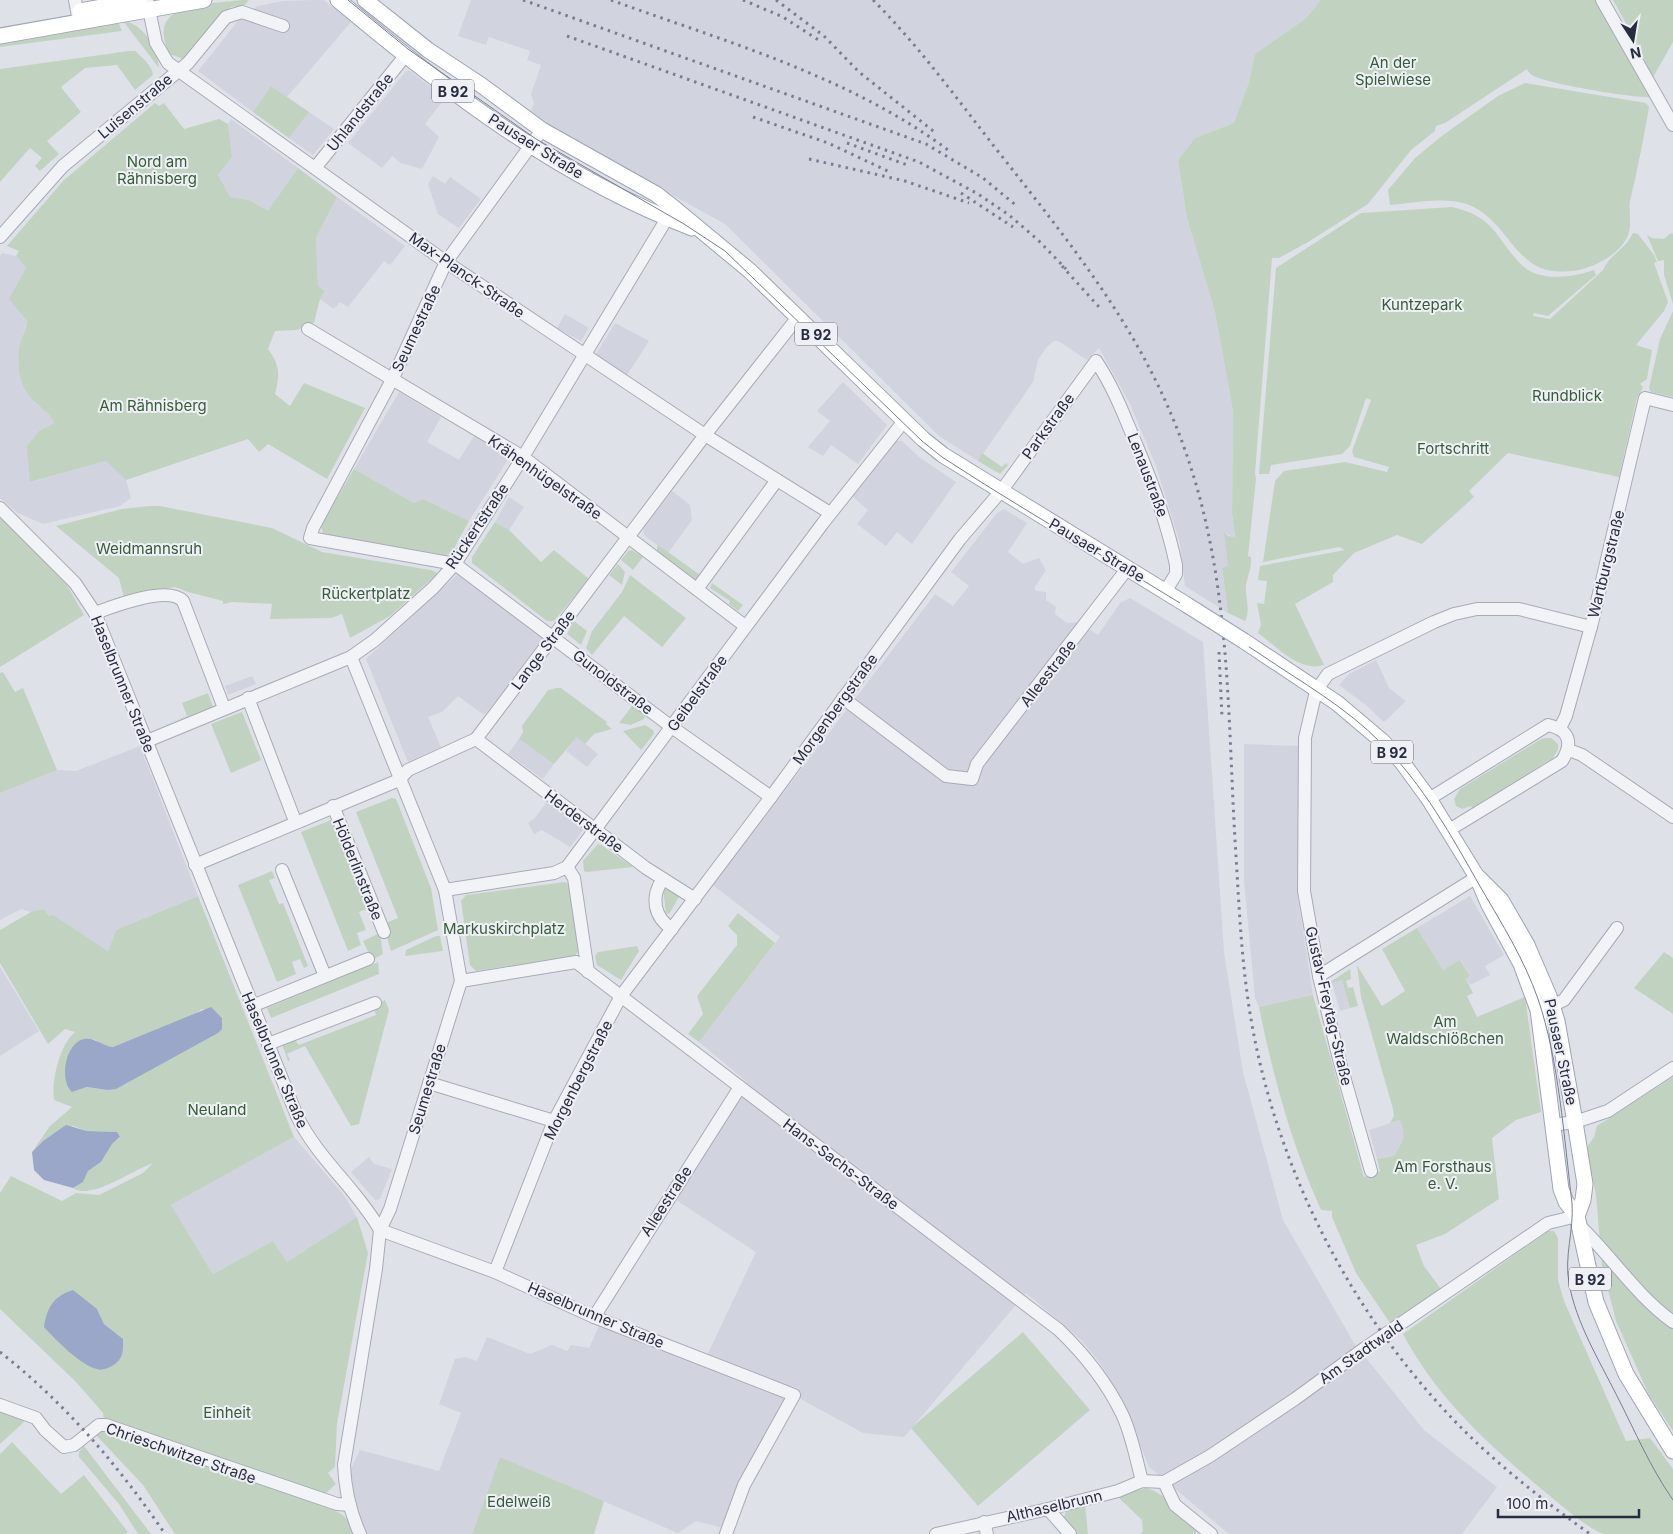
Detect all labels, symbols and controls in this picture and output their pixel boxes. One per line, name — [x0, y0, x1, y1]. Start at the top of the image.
north arrow — [1608, 15, 1658, 65]
text: N — [1629, 44, 1643, 63]
park label: An der Spielwiese — [1355, 53, 1431, 89]
street label: Luisenstraße — [94, 69, 176, 143]
street label: Uhlandstraße — [323, 69, 397, 155]
road number: B 92 — [432, 80, 474, 102]
street label: Pausaer Straße — [485, 109, 587, 183]
park label: Nord am Rähnisberg — [117, 152, 197, 188]
street label: Max-Planck-Straße — [406, 228, 528, 322]
street label: Seumestraße — [388, 281, 444, 375]
park label: Kuntzepark — [1382, 295, 1463, 314]
road number: B 92 — [795, 322, 837, 346]
park label: Rundblick — [1532, 386, 1603, 405]
street label: Parkstraße — [1018, 389, 1078, 463]
park label: Am Rähnisberg — [99, 396, 207, 415]
street label: Lenaustraße — [1123, 430, 1173, 520]
street label: Krähenhügelstraße — [484, 431, 606, 523]
park label: Fortschritt — [1417, 439, 1489, 458]
street label: Rückertstraße — [441, 480, 513, 572]
street label: Wartburgstraße — [1583, 508, 1629, 620]
street label: Pausaer Straße — [1046, 514, 1148, 586]
park label: Weidmannsruh — [96, 539, 202, 558]
park label: Rückertplatz — [322, 584, 410, 603]
street label: Lange Straße — [507, 607, 579, 693]
street label: Haselbrunner Straße — [87, 613, 159, 755]
street label: Alleestraße — [1016, 636, 1080, 710]
street label: Gunoldstraße — [569, 646, 657, 718]
street label: Morgenbergstraße — [788, 650, 882, 768]
street label: Geibelstraße — [663, 651, 731, 735]
road number: B 92 — [1371, 740, 1413, 764]
street label: Herderstraße — [541, 785, 627, 857]
street label: Hölderlinstraße — [329, 815, 387, 923]
park label: Markuskirchplatz — [443, 919, 565, 938]
street label: Gustav-Freytag-Straße — [1301, 924, 1357, 1088]
street label: Haselbrunner Straße — [238, 989, 312, 1131]
street label: Pausaer Straße — [1540, 997, 1582, 1107]
park label: Am Waldschlößchen — [1386, 1012, 1504, 1048]
street label: Morgenbergstraße — [540, 1017, 616, 1143]
street label: Seumestraße — [404, 1041, 450, 1137]
park label: Neuland — [187, 1100, 247, 1119]
street label: Hans-Sachs-Straße — [779, 1114, 903, 1214]
park label: Am Forsthaus e. V. — [1394, 1157, 1492, 1193]
street label: Alleestraße — [636, 1162, 696, 1240]
road number: B 92 — [1569, 1268, 1611, 1290]
street label: Haselbrunner Straße — [525, 1278, 667, 1352]
street label: Am Stadtwald — [1315, 1316, 1407, 1388]
park label: Einheit — [203, 1403, 251, 1422]
street label: Chrieschwitzer Straße — [103, 1418, 259, 1488]
street label: Althaselbrunn — [1004, 1486, 1104, 1526]
scale bar — [1498, 1486, 1639, 1518]
park label: Edelweiß — [487, 1492, 551, 1511]
text: 100 m — [1506, 1494, 1548, 1513]

